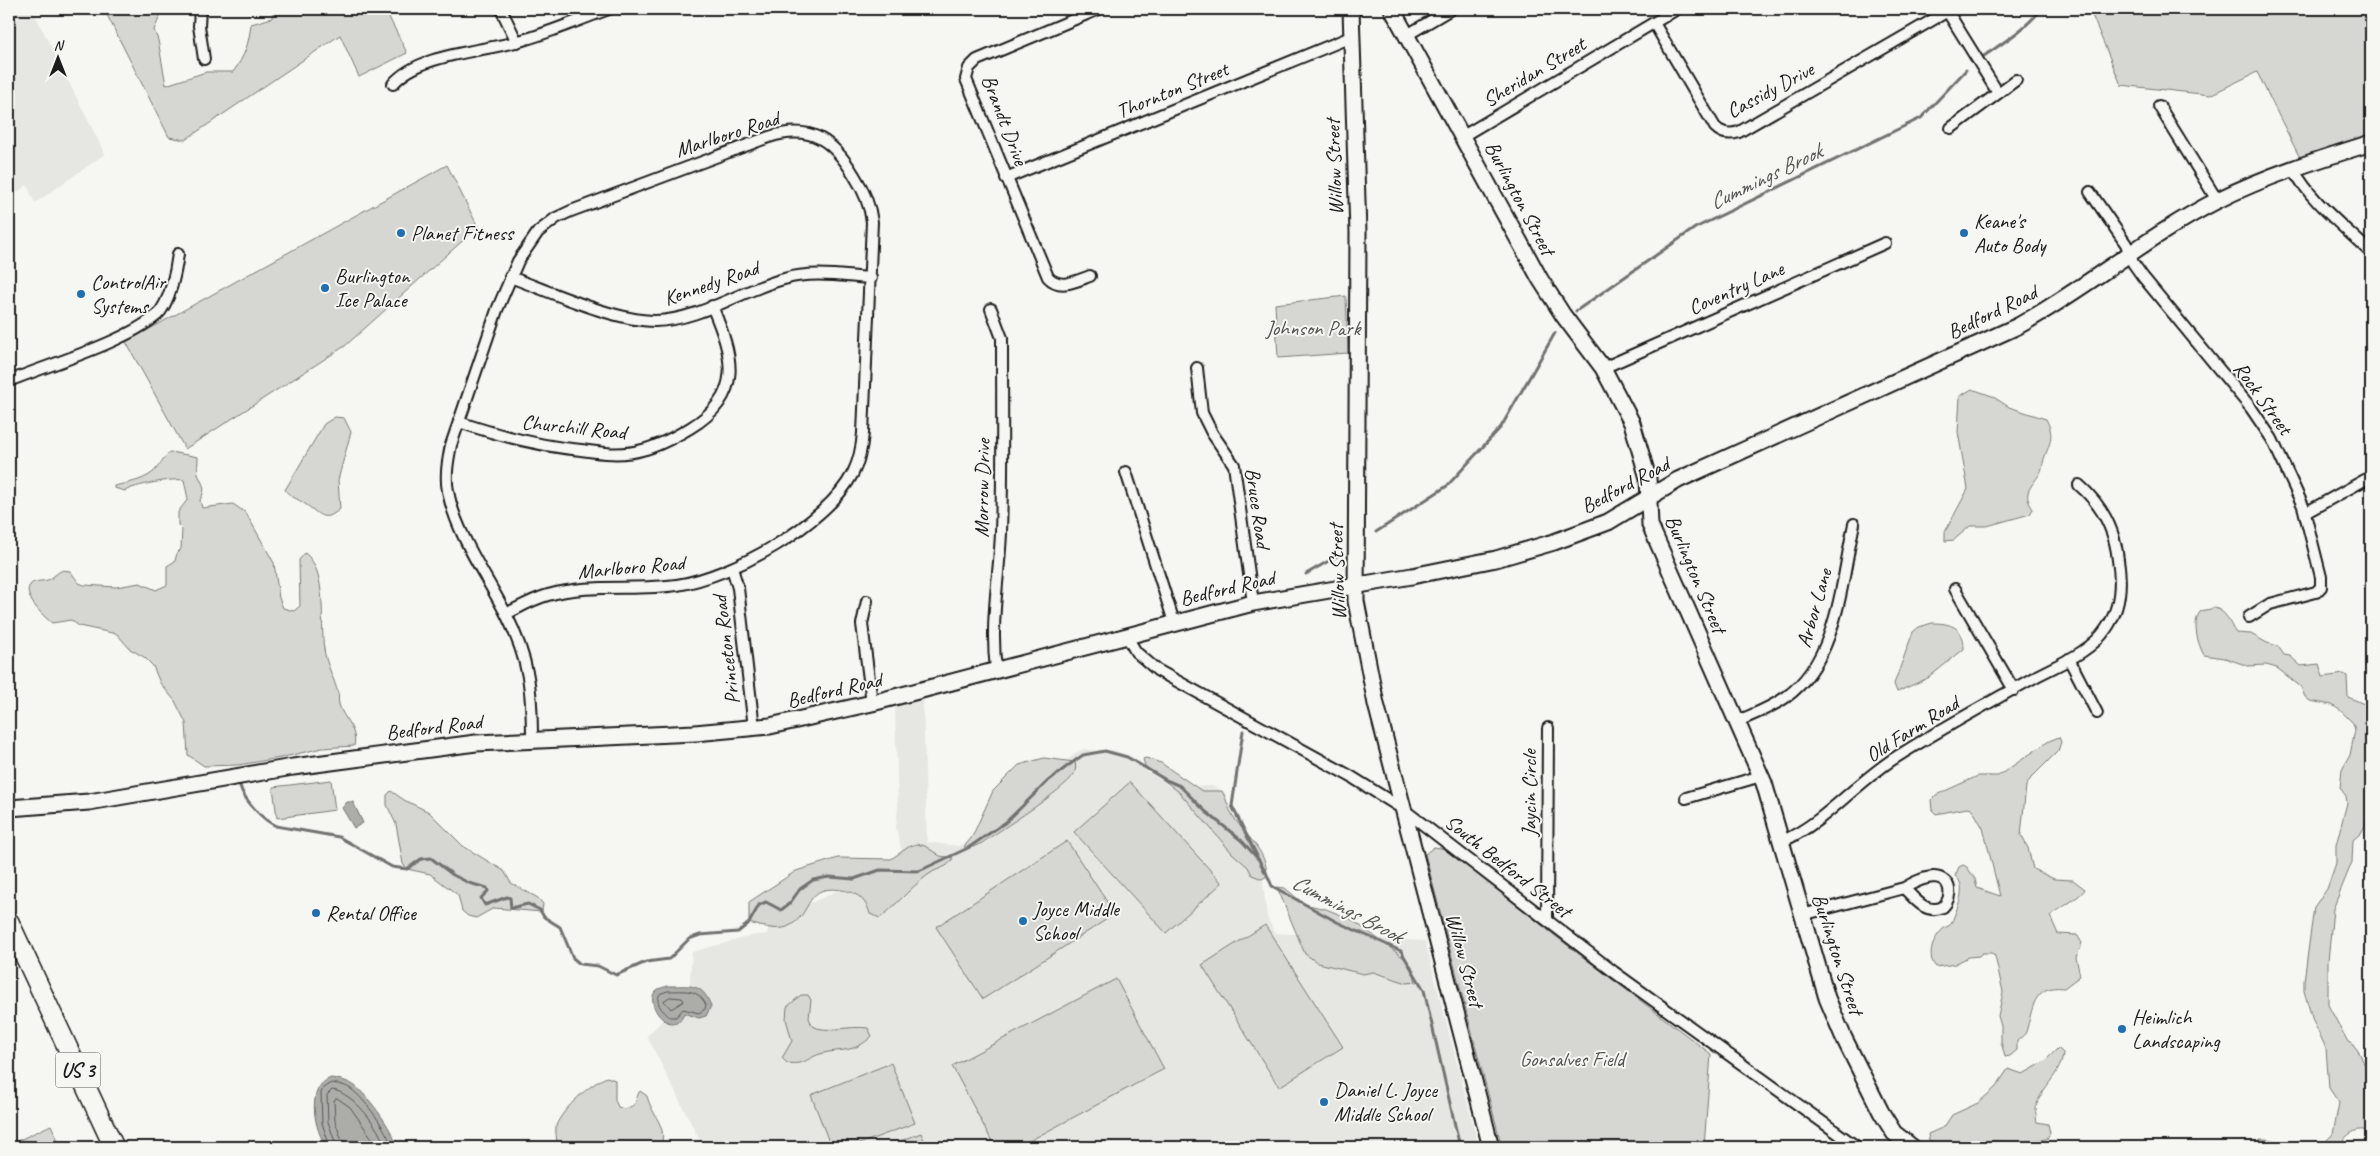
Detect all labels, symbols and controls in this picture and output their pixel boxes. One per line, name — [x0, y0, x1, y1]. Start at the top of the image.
street label: Sheridan Street — [1478, 30, 1592, 113]
north arrow — [32, 32, 82, 82]
text: N — [54, 37, 65, 54]
street label: Thornton Street — [1112, 55, 1234, 124]
street label: Cassidy Drive — [1722, 55, 1820, 124]
street label: Brandt Drive — [976, 71, 1035, 170]
street label: Marlboro Road — [672, 104, 786, 163]
street label: Willow Street — [1319, 116, 1349, 215]
water label: Cummings Brook — [1705, 136, 1830, 216]
street label: Burlington Street — [1479, 137, 1562, 262]
place label: Keane's Auto Body — [1974, 208, 2047, 258]
place label: Planet Fitness — [411, 220, 515, 246]
marker: Planet Fitness — [395, 227, 407, 239]
marker: Keane's Auto Body — [1958, 227, 1970, 239]
street label: Kennedy Road — [660, 253, 765, 311]
street label: Coventry Lane — [1684, 255, 1789, 321]
place label: Burlington Ice Palace — [335, 263, 411, 313]
place label: ControlAir Systems — [91, 269, 167, 319]
street label: Bedford Road — [1943, 278, 2044, 345]
marker: Burlington Ice Palace — [319, 282, 331, 294]
marker: ControlAir Systems — [75, 288, 87, 300]
park label: Johnson Park — [1265, 315, 1362, 341]
street label: Rock Street — [2228, 356, 2299, 441]
street label: Churchill Road — [521, 409, 631, 446]
street label: Morrow Drive — [968, 436, 996, 538]
street label: Bedford Road — [1576, 449, 1677, 519]
street label: Bruce Road — [1240, 466, 1277, 553]
street label: Burlington Street — [1660, 511, 1734, 640]
street label: Willow Street — [1322, 521, 1352, 620]
street label: Marlboro Road — [576, 549, 689, 585]
street label: Bedford Road — [1177, 564, 1281, 612]
street label: Arbor Lane — [1790, 564, 1838, 650]
street label: Princeton Road — [706, 591, 746, 706]
street label: Bedford Road — [784, 666, 888, 714]
street label: Old Farm Road — [1861, 688, 1967, 768]
street label: Bedford Road — [385, 708, 487, 746]
street label: Jaycin Circle — [1516, 747, 1542, 838]
street label: South Bedford Street — [1440, 809, 1579, 925]
water label: Cummings Brook — [1287, 868, 1411, 952]
street label: Burlington Street — [1806, 890, 1871, 1020]
place label: Joyce Middle School — [1032, 896, 1121, 946]
place label: Rental Office — [326, 900, 417, 926]
marker: Rental Office — [310, 907, 322, 919]
street label: Willow Street — [1440, 910, 1491, 1013]
marker: Joyce Middle School — [1017, 915, 1029, 927]
place label: Heimlich Landscaping — [2132, 1004, 2221, 1054]
marker: Heimlich Landscaping — [2116, 1023, 2128, 1035]
park label: Gonsalves Field — [1520, 1046, 1628, 1072]
road number: US 3 — [56, 1052, 100, 1088]
place label: Daniel L. Joyce Middle School — [1334, 1077, 1438, 1127]
marker: Daniel L. Joyce Middle School — [1318, 1096, 1330, 1108]

